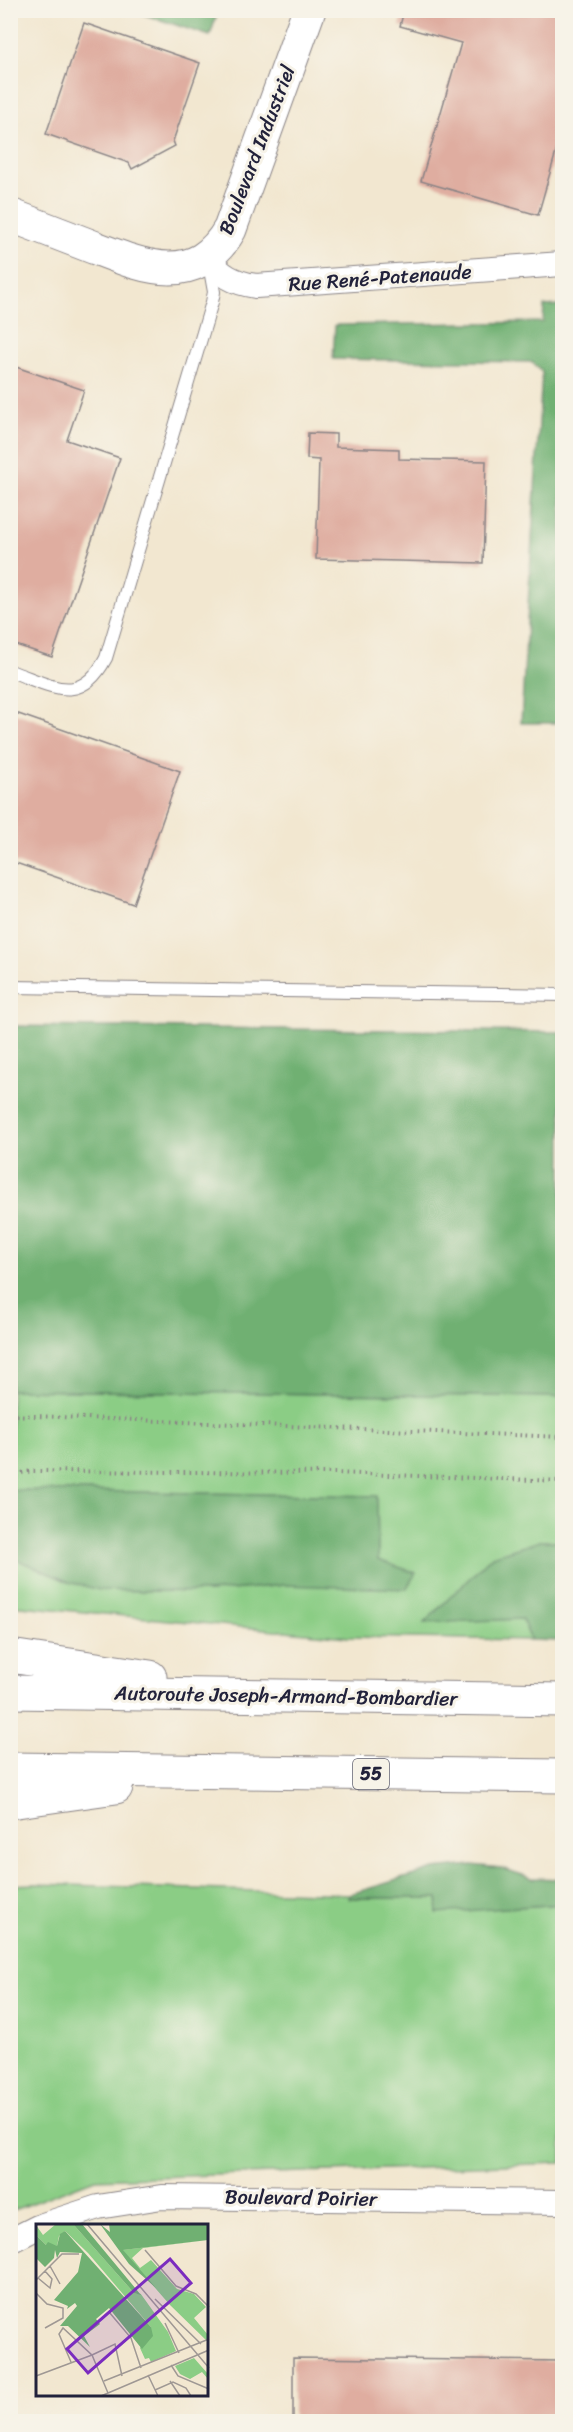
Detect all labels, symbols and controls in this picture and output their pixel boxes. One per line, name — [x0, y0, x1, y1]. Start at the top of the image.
street label: Boulevard Industriel — [209, 59, 306, 240]
street label: Rue René-Patenaude — [287, 254, 473, 302]
street label: Autoroute Joseph-Armand-Bombardier — [113, 1675, 459, 1717]
road number: 55 — [353, 1759, 389, 1789]
street label: Boulevard Poirier — [225, 2179, 378, 2217]
inset map — [36, 2224, 208, 2396]

